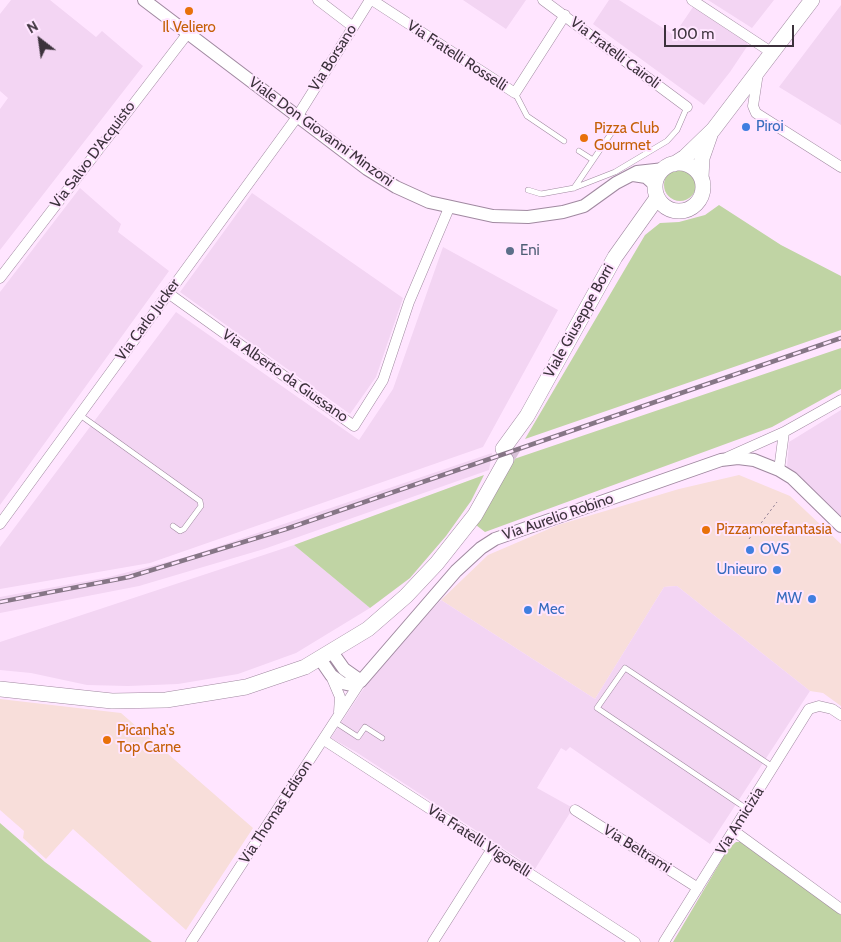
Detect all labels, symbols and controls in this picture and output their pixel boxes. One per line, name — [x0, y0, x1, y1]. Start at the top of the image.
marker: Il Veliero — [183, 5, 195, 17]
street label: Via Fratelli Cairoli — [567, 13, 663, 93]
north arrow — [15, 15, 65, 65]
scale bar — [666, 15, 796, 47]
text: N — [24, 17, 41, 37]
street label: Via Fratelli Rosselli — [403, 17, 511, 95]
place label: Il Veliero — [162, 19, 216, 37]
street label: Via Borsano — [305, 21, 361, 95]
text: 100 m — [672, 25, 714, 43]
street label: Viale Don Giovanni Minzoni — [245, 73, 397, 191]
street label: Via Salvo D'Acquisto — [47, 98, 139, 212]
place label: Piroi — [756, 118, 784, 136]
place label: Pizza Club Gourmet — [594, 120, 659, 155]
marker: Piroi — [740, 121, 752, 133]
marker: Pizza Club Gourmet — [578, 132, 590, 144]
place label: Eni — [520, 242, 540, 260]
marker: Eni — [504, 245, 516, 257]
street label: Viale Giuseppe Borri — [540, 261, 618, 381]
street label: Via Carlo Jucker — [112, 275, 184, 365]
street label: Via Alberto da Giussano — [218, 326, 352, 426]
street label: Via Aurelio Robino — [500, 490, 616, 544]
place label: Pizzamorefantasia — [716, 521, 832, 539]
marker: Pizzamorefantasia — [700, 524, 712, 536]
place label: OVS — [760, 541, 789, 559]
marker: OVS — [744, 544, 756, 556]
place label: Unieuro — [716, 561, 767, 579]
marker: Unieuro — [771, 564, 783, 576]
place label: MW — [776, 590, 802, 608]
marker: MW — [806, 593, 818, 605]
place label: Mec — [538, 601, 564, 619]
marker: Mec — [522, 604, 534, 616]
place label: Picanha's Top Carne — [117, 722, 181, 757]
marker: Picanha's Top Carne — [101, 734, 113, 746]
street label: Via Thomas Edison — [236, 757, 316, 867]
street label: Via Amicizia — [712, 784, 768, 858]
street label: Via Fratelli Vigorelli — [424, 801, 534, 881]
street label: Via Beltrami — [600, 821, 674, 877]

